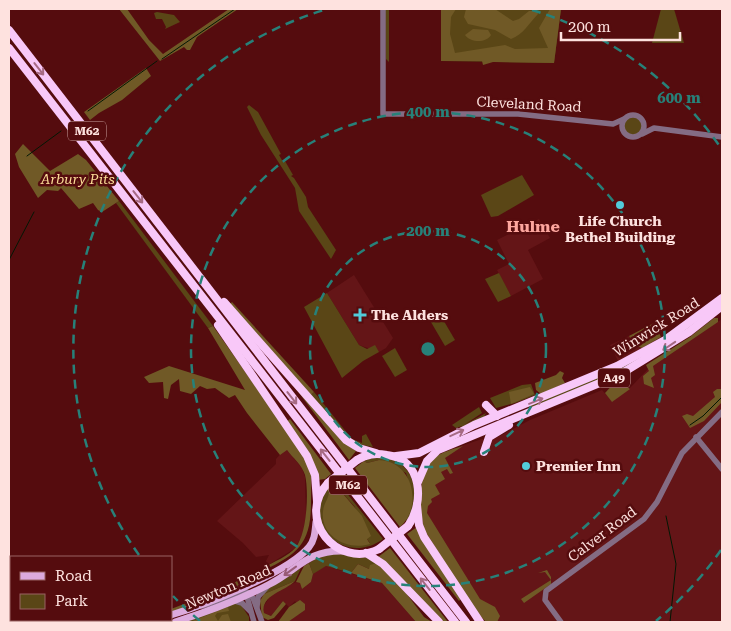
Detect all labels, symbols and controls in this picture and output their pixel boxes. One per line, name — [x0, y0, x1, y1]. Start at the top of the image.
scale bar — [561, 10, 680, 42]
text: 200 m — [568, 18, 611, 36]
one-way arrow — [33, 62, 44, 75]
text: 600 m — [657, 89, 701, 107]
street label: Cleveland Road — [476, 93, 582, 115]
text: 400 m — [406, 103, 450, 121]
road number: M62 — [68, 122, 106, 140]
park label: Arbury Pits — [40, 171, 115, 187]
one-way arrow — [133, 190, 143, 204]
marker: Life Church Bethel Building — [614, 199, 626, 211]
place label: Life Church Bethel Building — [565, 213, 675, 245]
district label: Hulme — [506, 217, 560, 236]
text: 200 m — [406, 222, 450, 240]
street label: Winwick Road — [610, 294, 702, 360]
place label: The Alders — [371, 307, 448, 323]
marker: The Alders — [353, 308, 367, 322]
centre of rings — [419, 340, 437, 358]
one-way arrow — [662, 341, 676, 351]
road number: A49 — [598, 368, 630, 388]
one-way arrow — [287, 392, 298, 405]
one-way arrow — [528, 395, 543, 405]
one-way arrow — [449, 428, 464, 437]
one-way arrow — [320, 449, 331, 462]
place label: Premier Inn — [536, 458, 622, 474]
marker: Premier Inn — [520, 460, 532, 472]
road number: M62 — [329, 476, 367, 494]
street label: Calver Road — [565, 503, 639, 565]
legend — [10, 556, 172, 621]
street label: Newton Road — [183, 562, 273, 612]
one-way arrow — [284, 566, 297, 577]
text: Road — [55, 567, 92, 585]
one-way arrow — [419, 578, 430, 591]
text: Park — [55, 592, 89, 610]

